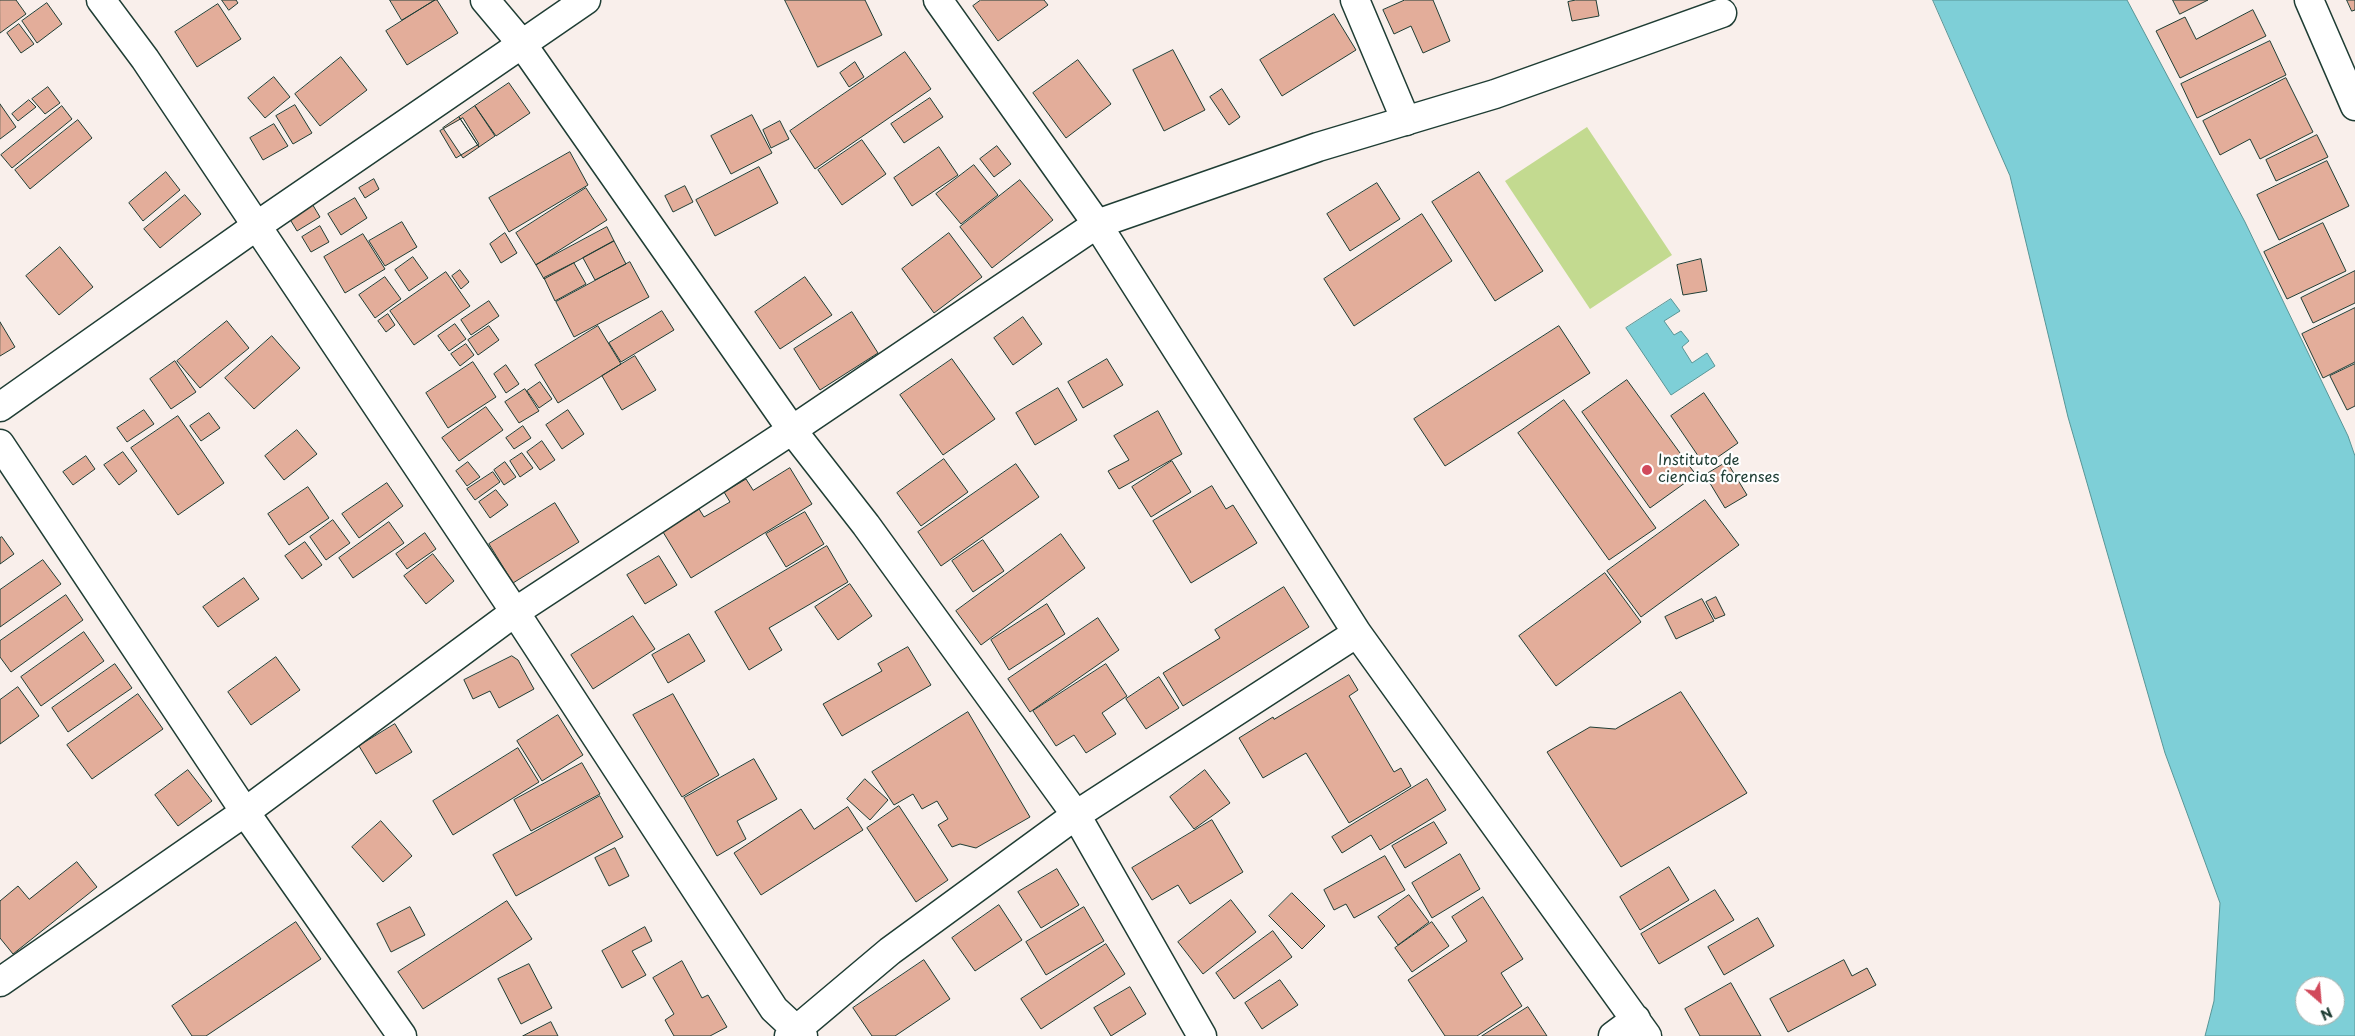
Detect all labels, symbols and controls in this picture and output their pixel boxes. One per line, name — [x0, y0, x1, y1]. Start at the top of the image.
place label: Instituto de ciencias forenses — [1658, 452, 1779, 487]
marker: Instituto de ciencias forenses — [1640, 463, 1654, 477]
north arrow — [2295, 976, 2345, 1026]
text: N — [2317, 1002, 2336, 1026]

